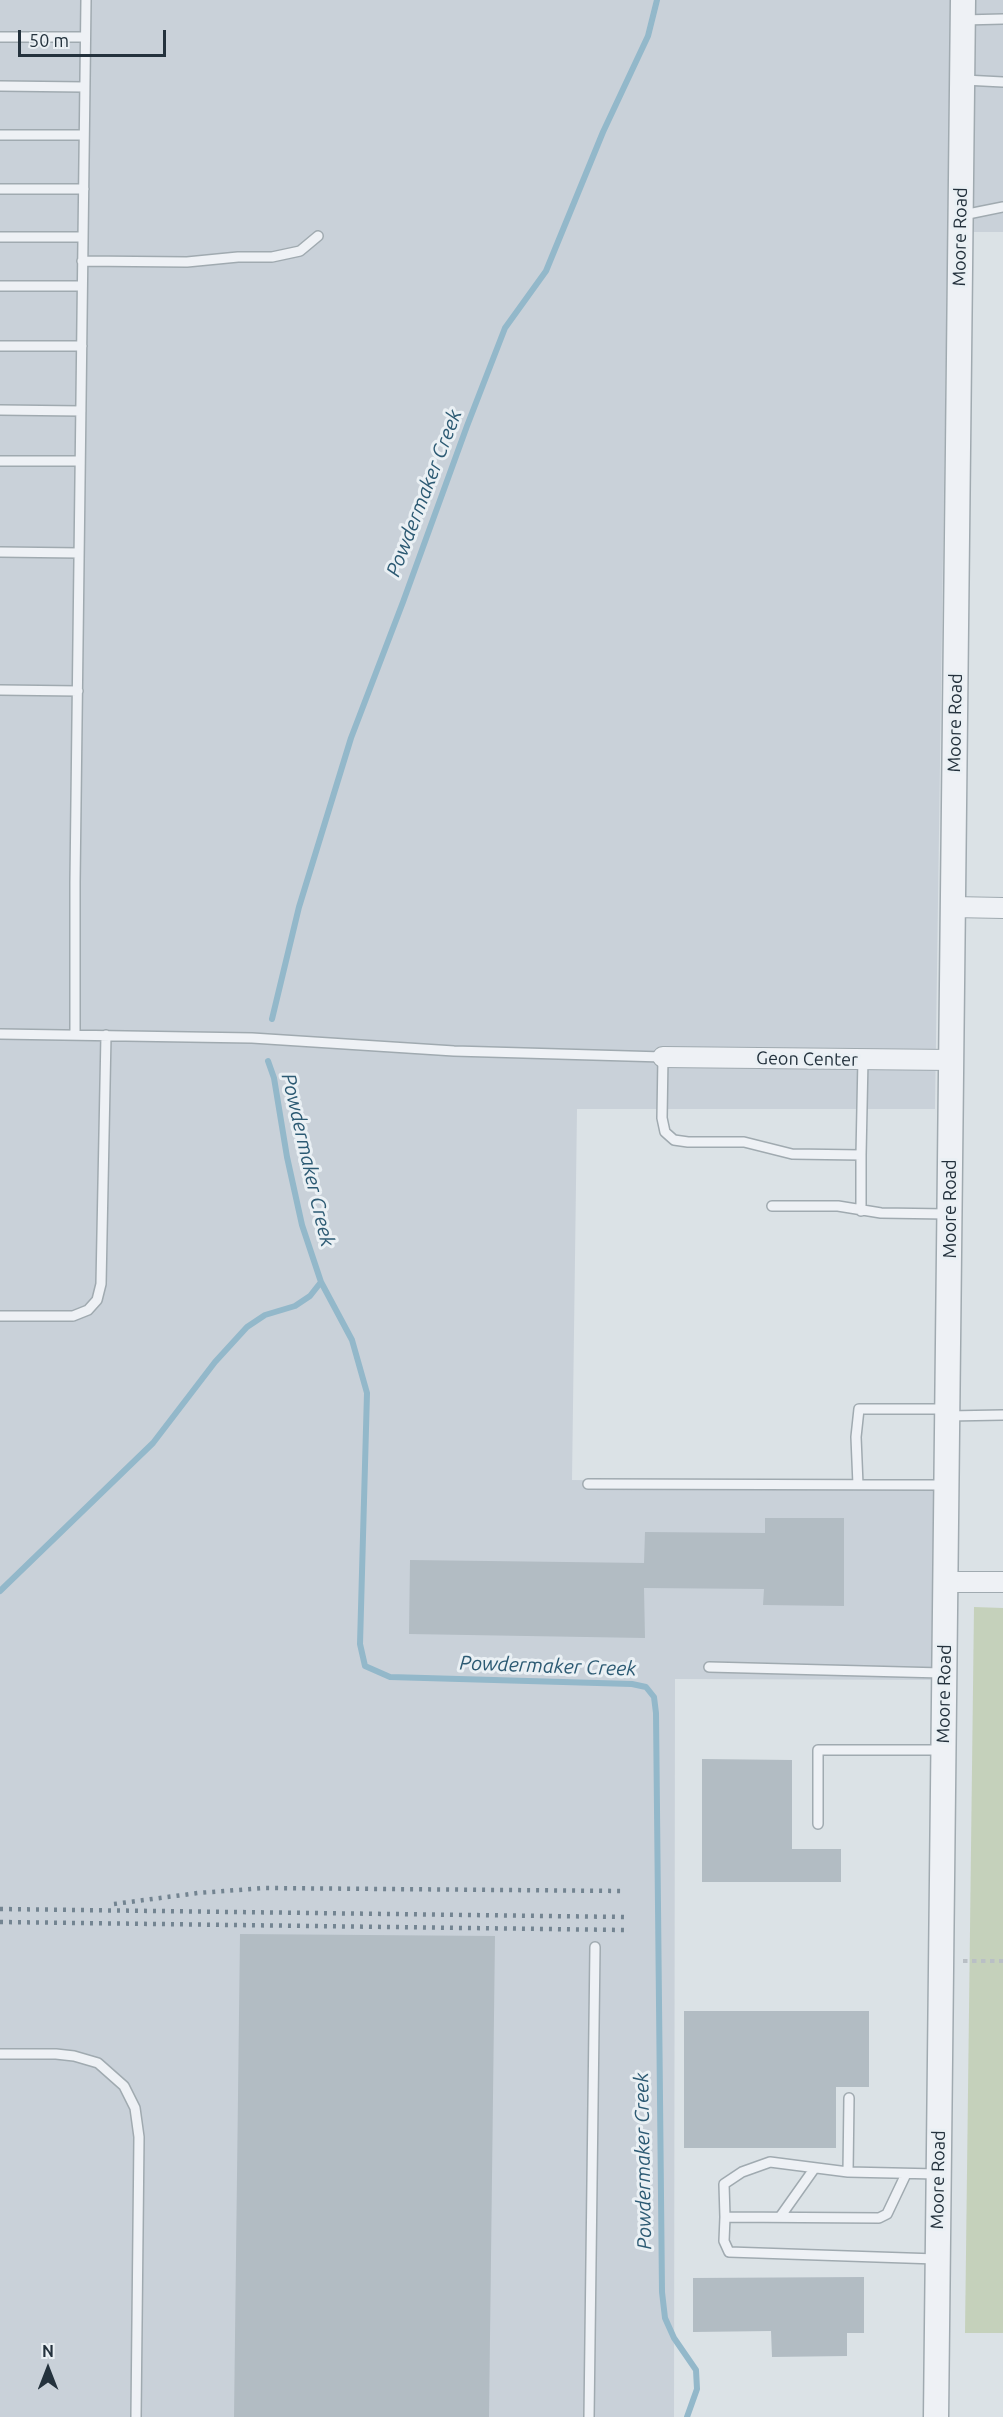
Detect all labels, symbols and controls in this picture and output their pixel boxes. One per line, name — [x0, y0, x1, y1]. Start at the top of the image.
scale bar — [21, 18, 170, 56]
text: 50 m — [29, 30, 69, 50]
street label: Moore Road — [948, 187, 972, 287]
water label: Powdermaker Creek — [381, 406, 467, 580]
street label: Moore Road — [943, 673, 967, 773]
street label: Geon Center — [756, 1047, 858, 1071]
water label: Powdermaker Creek — [276, 1071, 340, 1249]
street label: Moore Road — [939, 1159, 961, 1259]
street label: Moore Road — [932, 1644, 956, 1744]
water label: Powdermaker Creek — [459, 1651, 637, 1681]
water label: Powdermaker Creek — [629, 2072, 657, 2250]
street label: Moore Road — [926, 2130, 950, 2230]
north arrow — [18, 2339, 78, 2399]
text: N — [42, 2342, 54, 2360]

